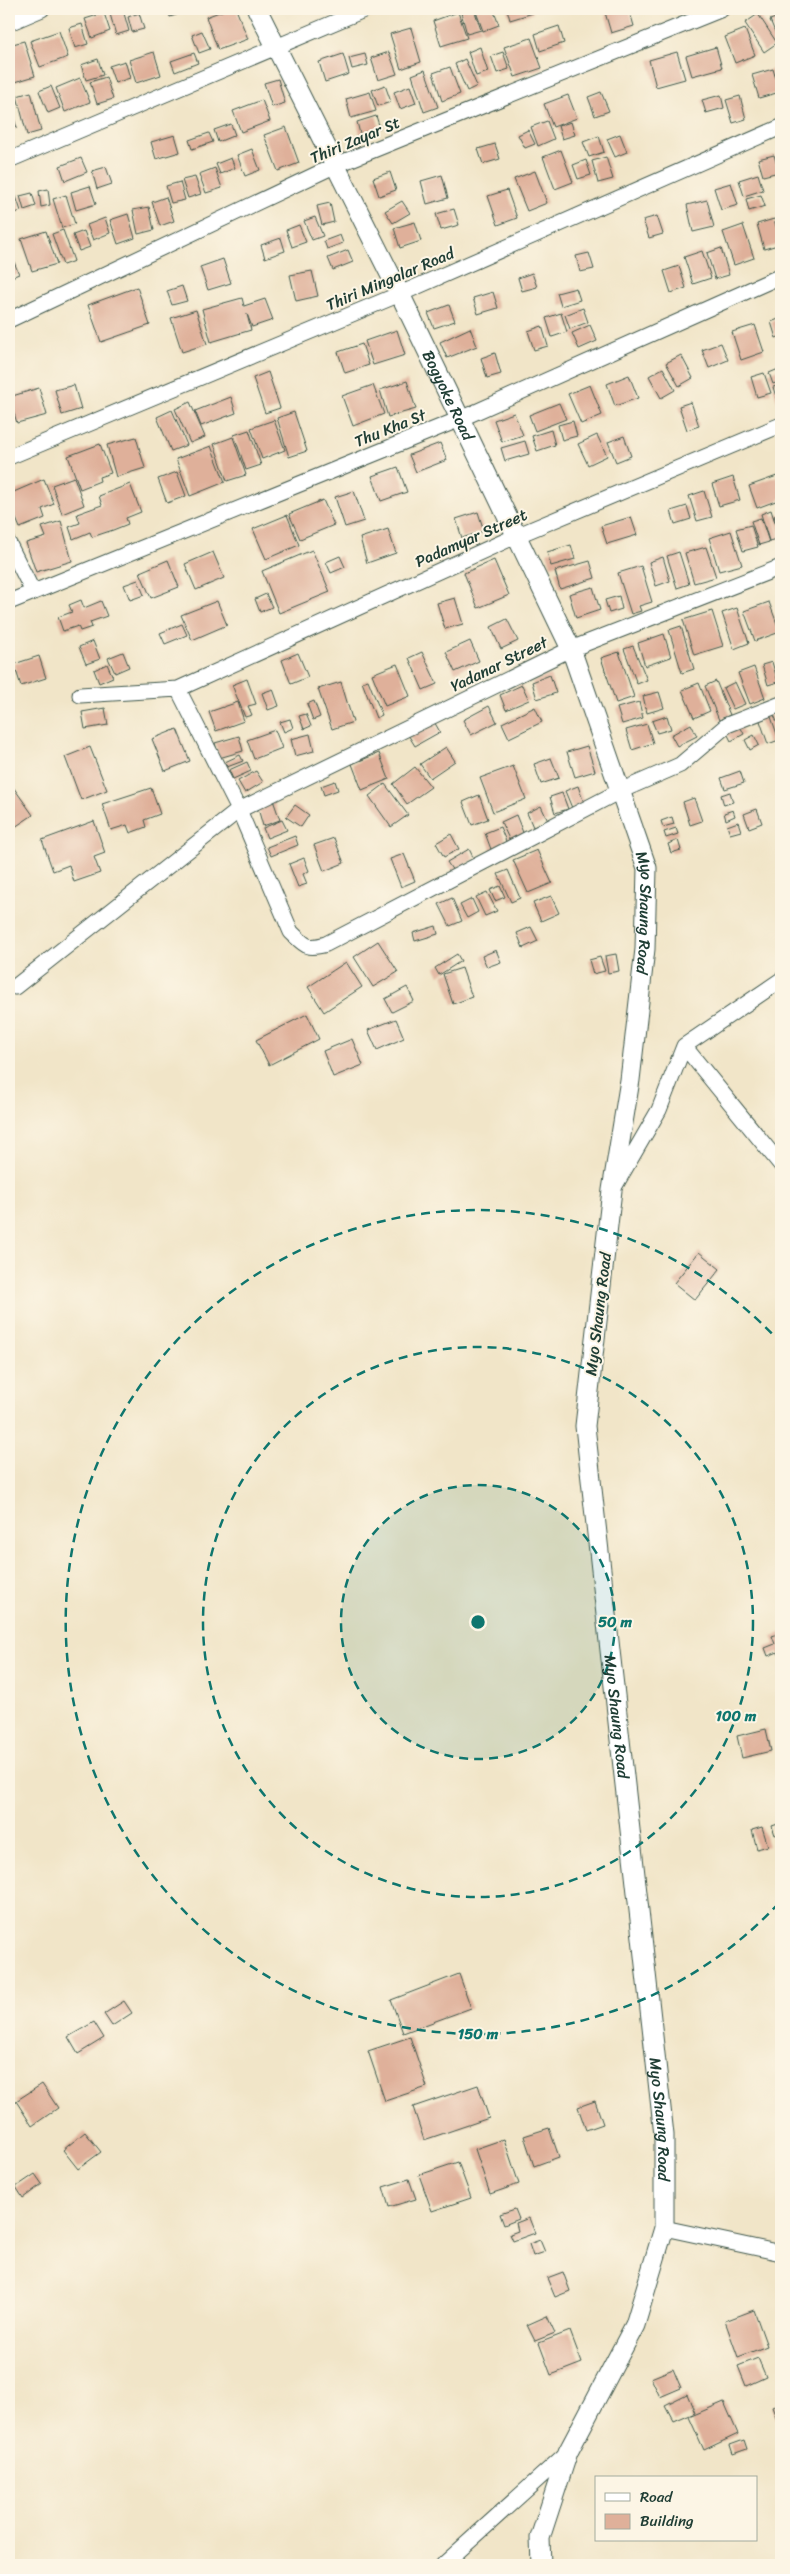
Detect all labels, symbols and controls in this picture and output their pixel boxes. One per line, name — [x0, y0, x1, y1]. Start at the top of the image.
street label: Thiri Zayar St — [305, 108, 405, 172]
street label: Thiri Mingalar Road — [321, 238, 460, 319]
street label: Bogyoke Road — [414, 345, 484, 447]
street label: Thu Kha St — [350, 400, 431, 456]
street label: Padamyar Street — [410, 500, 532, 576]
street label: Yadanar Street — [445, 628, 553, 700]
street label: Myo Shaung Road — [627, 846, 662, 977]
street label: Myo Shaung Road — [576, 1249, 620, 1377]
text: 50 m — [598, 1609, 633, 1635]
centre of rings — [469, 1613, 487, 1631]
street label: Myo Shaung Road — [596, 1653, 639, 1781]
text: 100 m — [716, 1703, 757, 1729]
text: 150 m — [458, 2021, 499, 2047]
street label: Myo Shaung Road — [641, 2056, 679, 2183]
legend — [595, 2476, 758, 2542]
text: Road — [640, 2484, 673, 2510]
text: Building — [640, 2508, 694, 2534]

